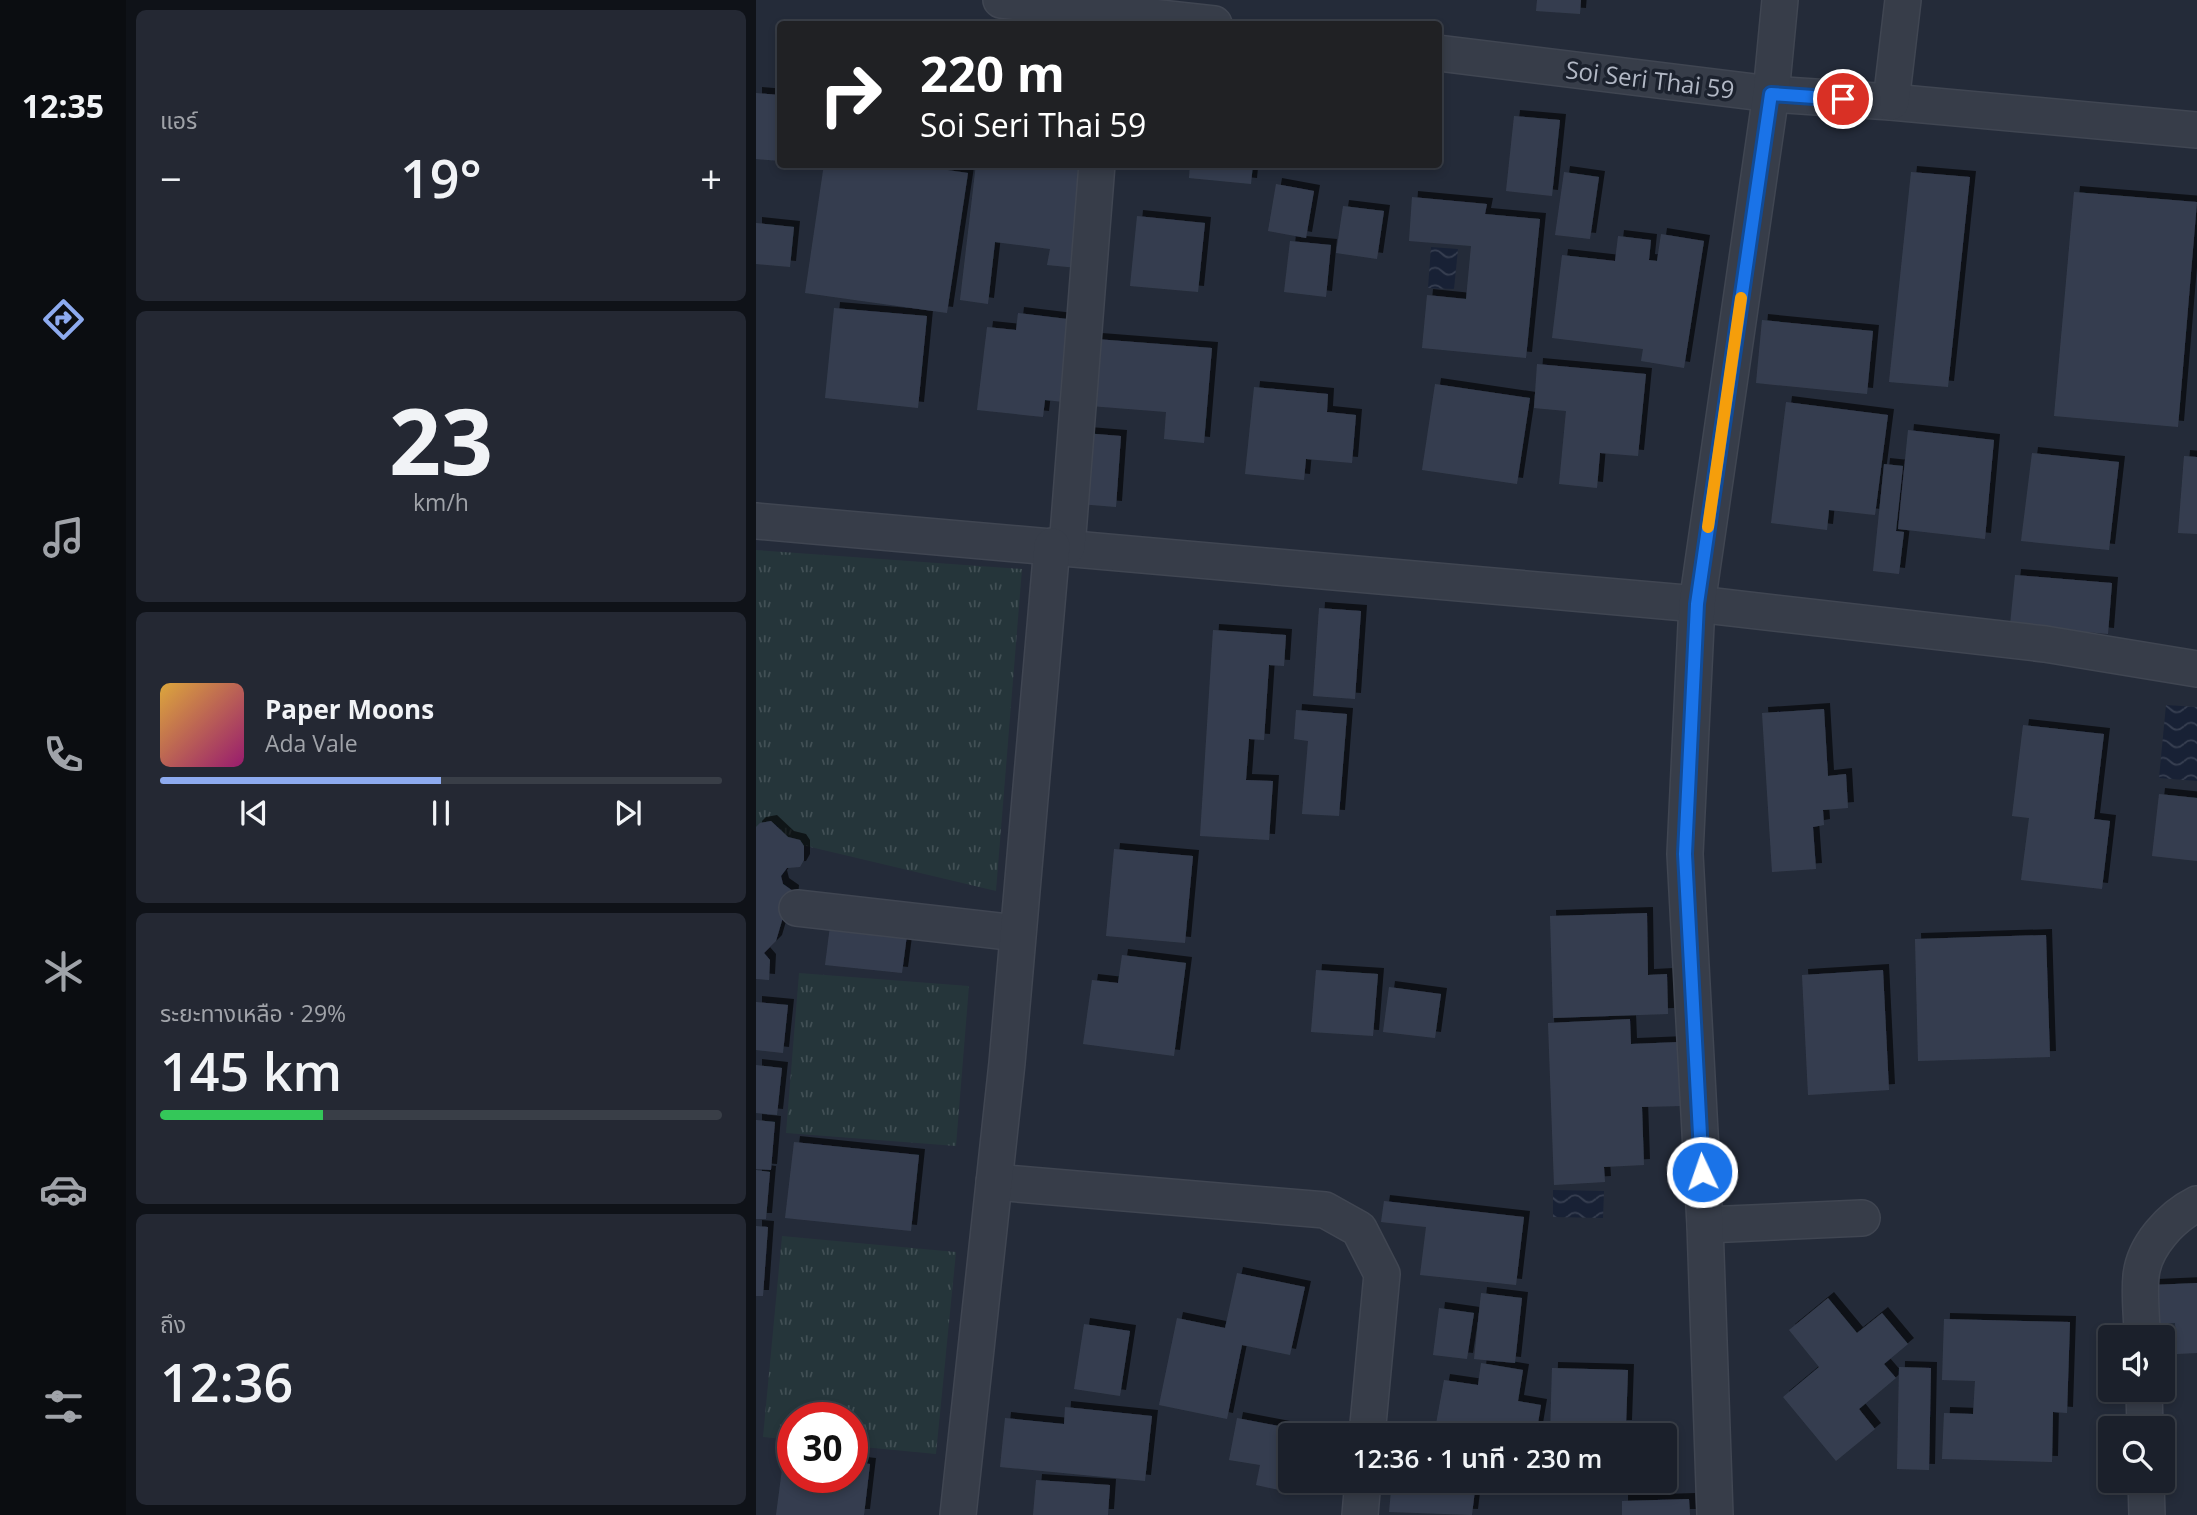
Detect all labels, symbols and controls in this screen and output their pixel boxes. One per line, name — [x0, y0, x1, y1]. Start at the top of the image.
text: 220 m — [920, 40, 1065, 106]
icon: right — [805, 49, 896, 140]
street label: Soi Seri Thai 59 — [1564, 52, 1736, 106]
pin — [1813, 69, 1873, 129]
icon: arrive — [1824, 80, 1862, 118]
text: 12:35 — [22, 84, 104, 127]
text: Soi Seri Thai 59 — [920, 103, 1146, 146]
text: แอร์ — [160, 104, 197, 136]
text: 19° — [400, 142, 482, 213]
text: − — [160, 152, 182, 204]
text: + — [700, 152, 722, 204]
icon: directions — [39, 295, 88, 344]
text: 23 — [389, 378, 493, 502]
text: km/h — [413, 486, 469, 518]
icon: music — [39, 513, 88, 562]
text: Paper Moons — [265, 691, 434, 727]
text: Ada Vale — [265, 727, 358, 759]
icon: phone — [39, 730, 88, 779]
icon: previous — [235, 794, 273, 832]
icon: pause — [422, 794, 460, 832]
icon: next — [609, 794, 647, 832]
icon: climate — [39, 947, 88, 996]
text: ระยะทางเหลือ · 29% — [160, 997, 346, 1029]
text: 145 km — [160, 1035, 342, 1106]
position arrow — [1665, 1135, 1739, 1209]
icon: car — [39, 1165, 88, 1214]
text: ถึง — [160, 1308, 186, 1340]
map controls — [2098, 1325, 2175, 1493]
button: sound — [2098, 1325, 2175, 1402]
text: 12:36 — [160, 1346, 293, 1417]
icon: filters — [39, 1382, 88, 1431]
speed limit sign: 30 — [777, 1402, 868, 1493]
button: search — [2098, 1416, 2175, 1493]
text: 12:36 · 1 นาที · 230 m — [1353, 1440, 1602, 1476]

